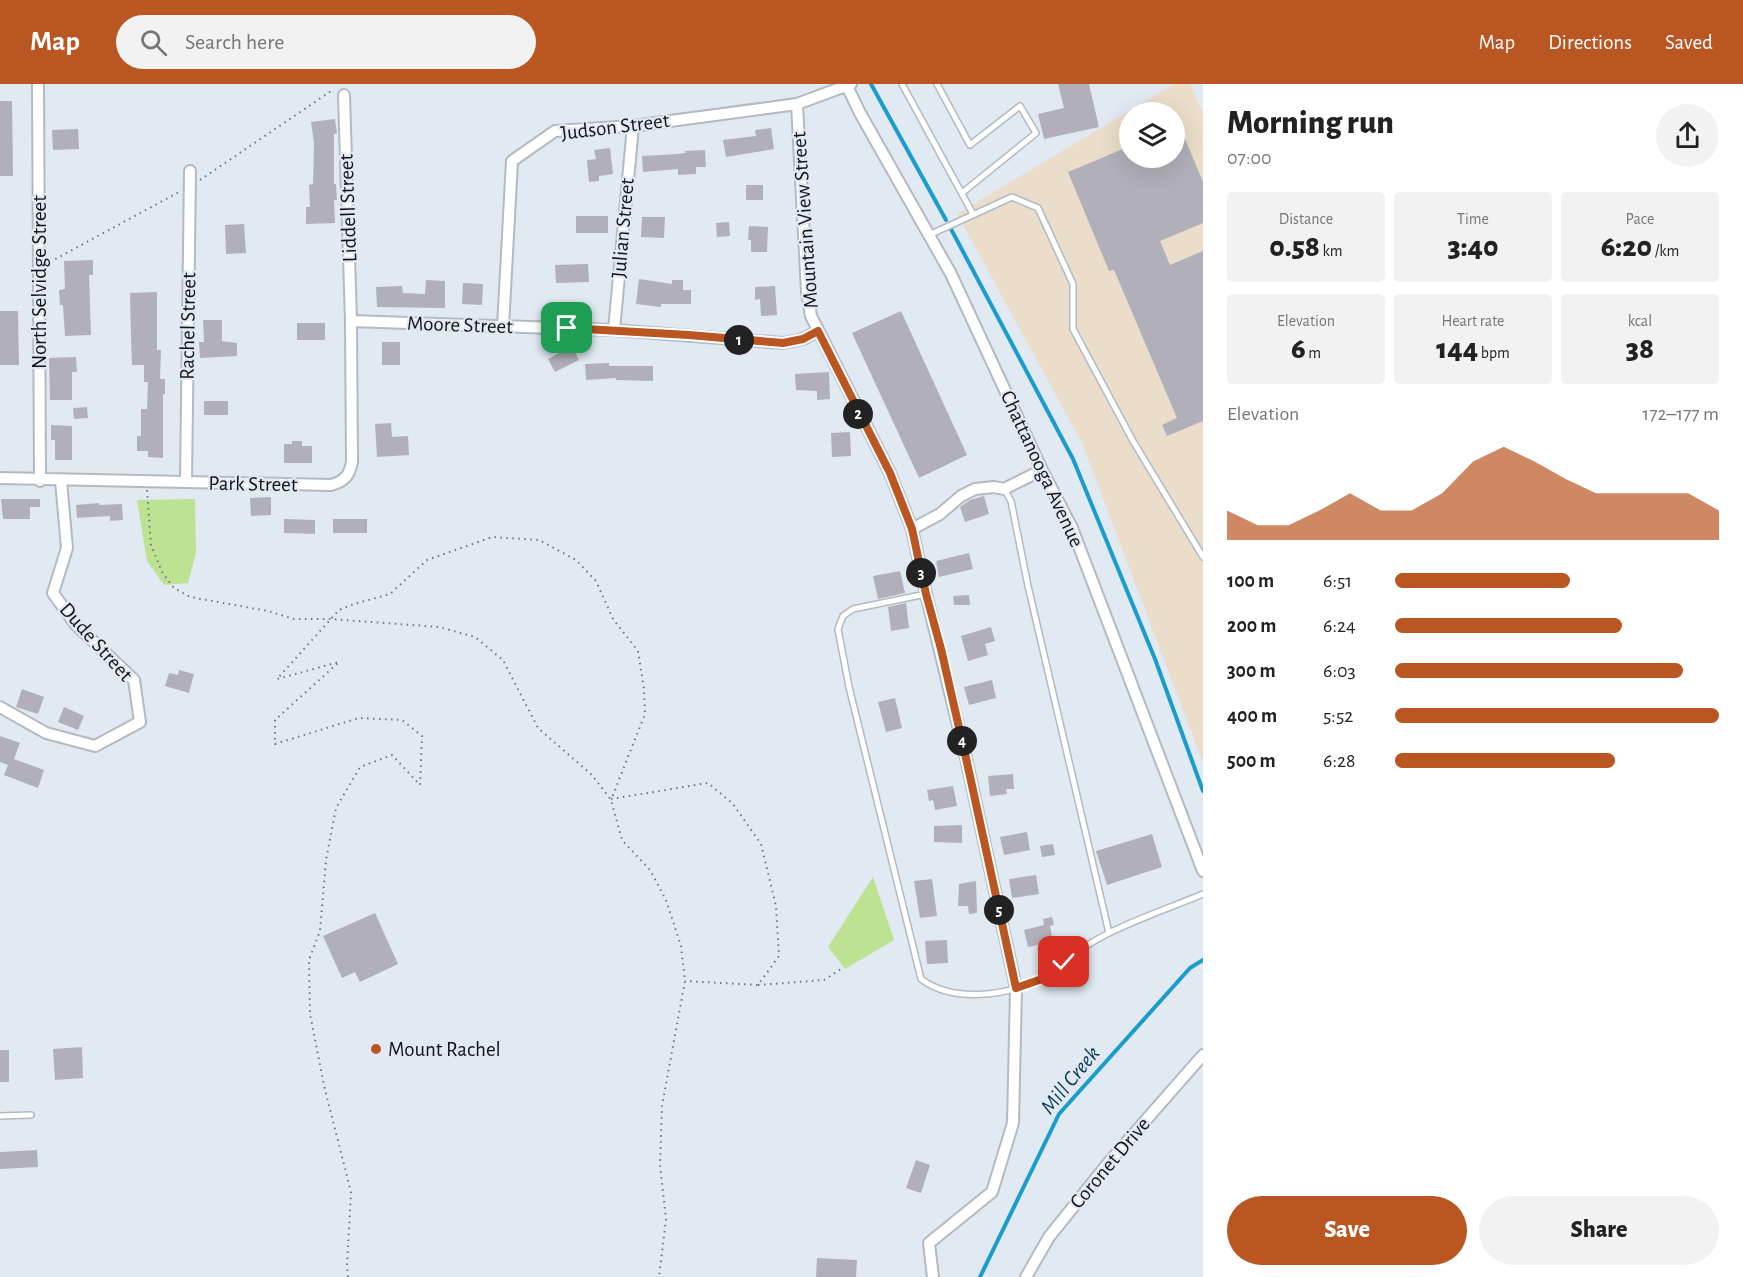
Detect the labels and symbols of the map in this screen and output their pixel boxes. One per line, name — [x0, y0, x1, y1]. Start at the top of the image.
street label: Judson Street — [559, 110, 671, 144]
street label: Mountain View Street — [788, 131, 822, 309]
street label: Liddell Street — [336, 153, 360, 263]
street label: Julian Street — [608, 177, 638, 279]
street label: North Selvidge Street — [29, 195, 50, 369]
street label: Rachel Street — [177, 272, 199, 380]
pin — [541, 302, 592, 353]
street label: Moore Street — [407, 313, 514, 337]
pin: 1 — [724, 325, 754, 355]
street label: Chattanooga Avenue — [997, 387, 1087, 551]
pin: 2 — [843, 399, 873, 429]
street label: Park Street — [208, 473, 298, 495]
pin: 3 — [906, 558, 936, 588]
street label: Dude Street — [56, 599, 137, 686]
pin: 4 — [947, 726, 977, 756]
pin: 5 — [984, 895, 1014, 925]
pin — [1038, 936, 1089, 987]
place label: Mount Rachel — [388, 1039, 501, 1060]
marker: Mount Rachel — [369, 1042, 383, 1056]
water label: Mill Creek — [1036, 1042, 1104, 1118]
street label: Coronet Drive — [1066, 1113, 1154, 1213]

